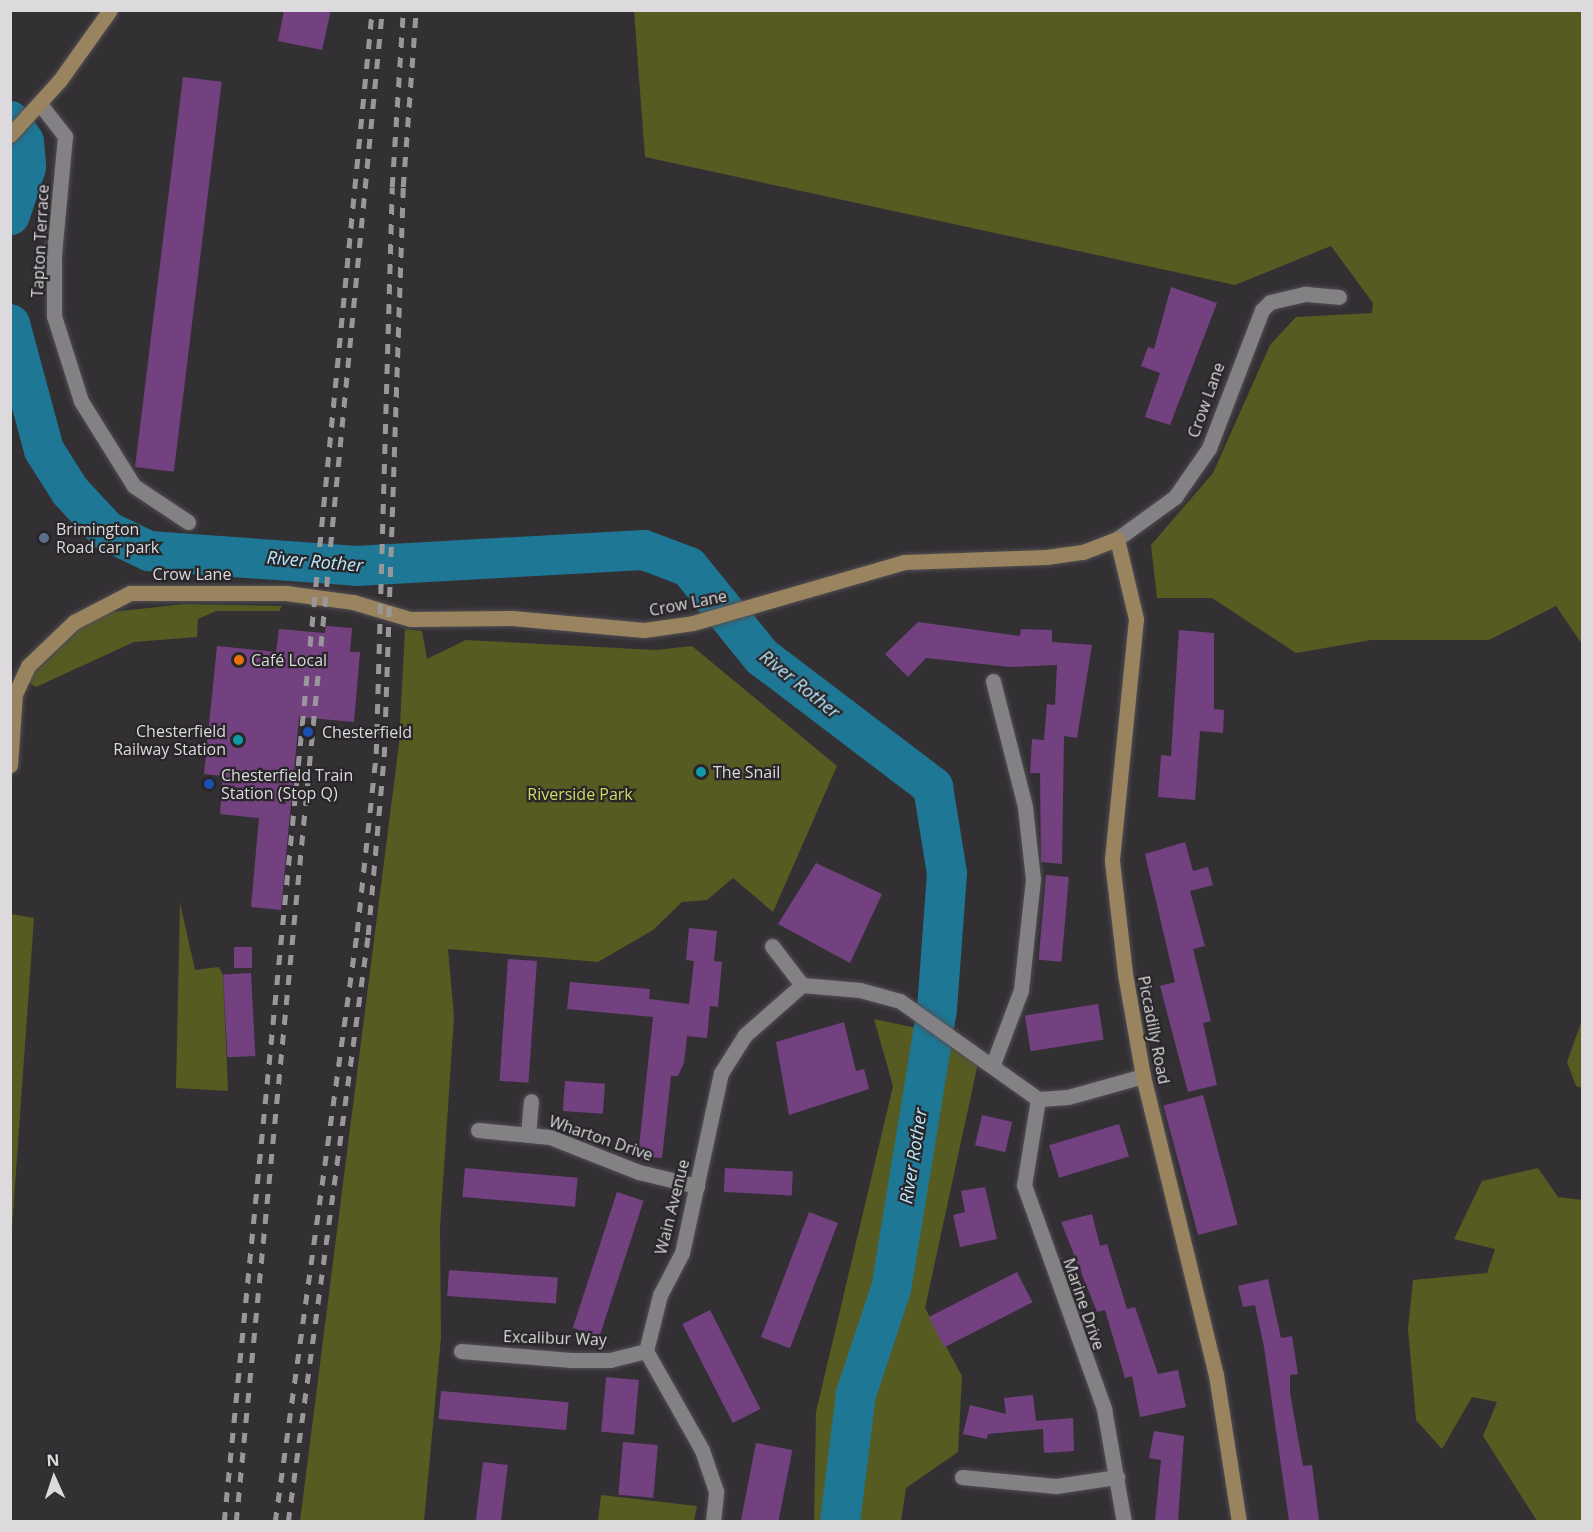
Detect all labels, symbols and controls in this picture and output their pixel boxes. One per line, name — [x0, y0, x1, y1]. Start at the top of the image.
street label: Tapton Terrace — [27, 184, 53, 298]
street label: Crow Lane — [1183, 360, 1229, 440]
place label: Brimington Road car park — [56, 519, 159, 557]
marker: Brimington Road car park — [37, 531, 51, 545]
water label: River Rother — [266, 546, 364, 576]
street label: Crow Lane — [153, 564, 231, 584]
street label: Crow Lane — [647, 586, 729, 620]
water label: River Rother — [756, 645, 844, 723]
place label: Café Local — [251, 650, 327, 670]
marker: Café Local — [232, 653, 246, 667]
place label: Chesterfield Railway Station — [113, 721, 226, 759]
place label: Chesterfield — [322, 722, 412, 742]
marker: Chesterfield — [299, 723, 317, 741]
marker: Chesterfield Railway Station — [231, 733, 245, 747]
place label: The Snail — [713, 762, 780, 782]
place label: Chesterfield Train Station (Stop Q) — [221, 765, 353, 803]
marker: The Snail — [694, 765, 708, 779]
marker: Chesterfield Train Station (Stop Q) — [202, 777, 216, 791]
park label: Riverside Park — [527, 784, 633, 804]
street label: Piccadilly Road — [1134, 974, 1174, 1086]
water label: River Rother — [895, 1107, 931, 1205]
street label: Wharton Drive — [547, 1111, 655, 1165]
street label: Wain Avenue — [651, 1157, 693, 1257]
street label: Marine Drive — [1059, 1256, 1109, 1352]
street label: Excalibur Way — [503, 1327, 607, 1349]
north arrow — [24, 1448, 84, 1508]
text: N — [46, 1449, 60, 1471]

